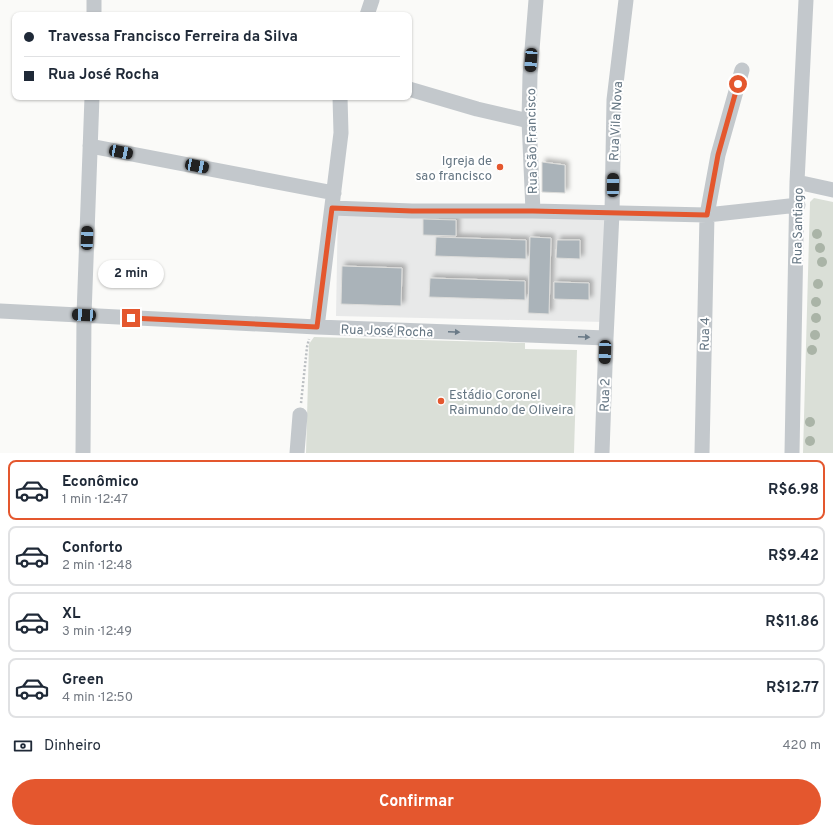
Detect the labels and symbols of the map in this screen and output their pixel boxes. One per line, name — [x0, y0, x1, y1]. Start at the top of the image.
car — [524, 48, 538, 72]
route start — [729, 75, 747, 93]
street label: Rua Vila Nova — [607, 81, 627, 161]
street label: Rua São Francisco — [524, 88, 542, 194]
car — [108, 144, 134, 160]
place label: Igreja de sao francisco — [415, 154, 492, 185]
car — [184, 158, 210, 174]
marker: Igreja de sao francisco — [495, 162, 505, 172]
car — [607, 173, 619, 197]
street label: Rua Santiago — [790, 187, 808, 265]
car — [81, 226, 93, 250]
callout: 2 min — [98, 260, 164, 288]
car — [72, 308, 96, 322]
route end — [122, 309, 140, 327]
street label: Rua 4 — [698, 317, 714, 351]
street label: Rua José Rocha — [340, 322, 433, 342]
one-way arrow — [448, 329, 461, 335]
one-way arrow — [578, 334, 591, 340]
car — [599, 340, 611, 364]
street label: Rua 2 — [597, 378, 615, 412]
place label: Estádio Coronel Raimundo de Oliveira — [449, 388, 573, 419]
marker: Estádio Coronel Raimundo de Oliveira — [436, 396, 446, 406]

